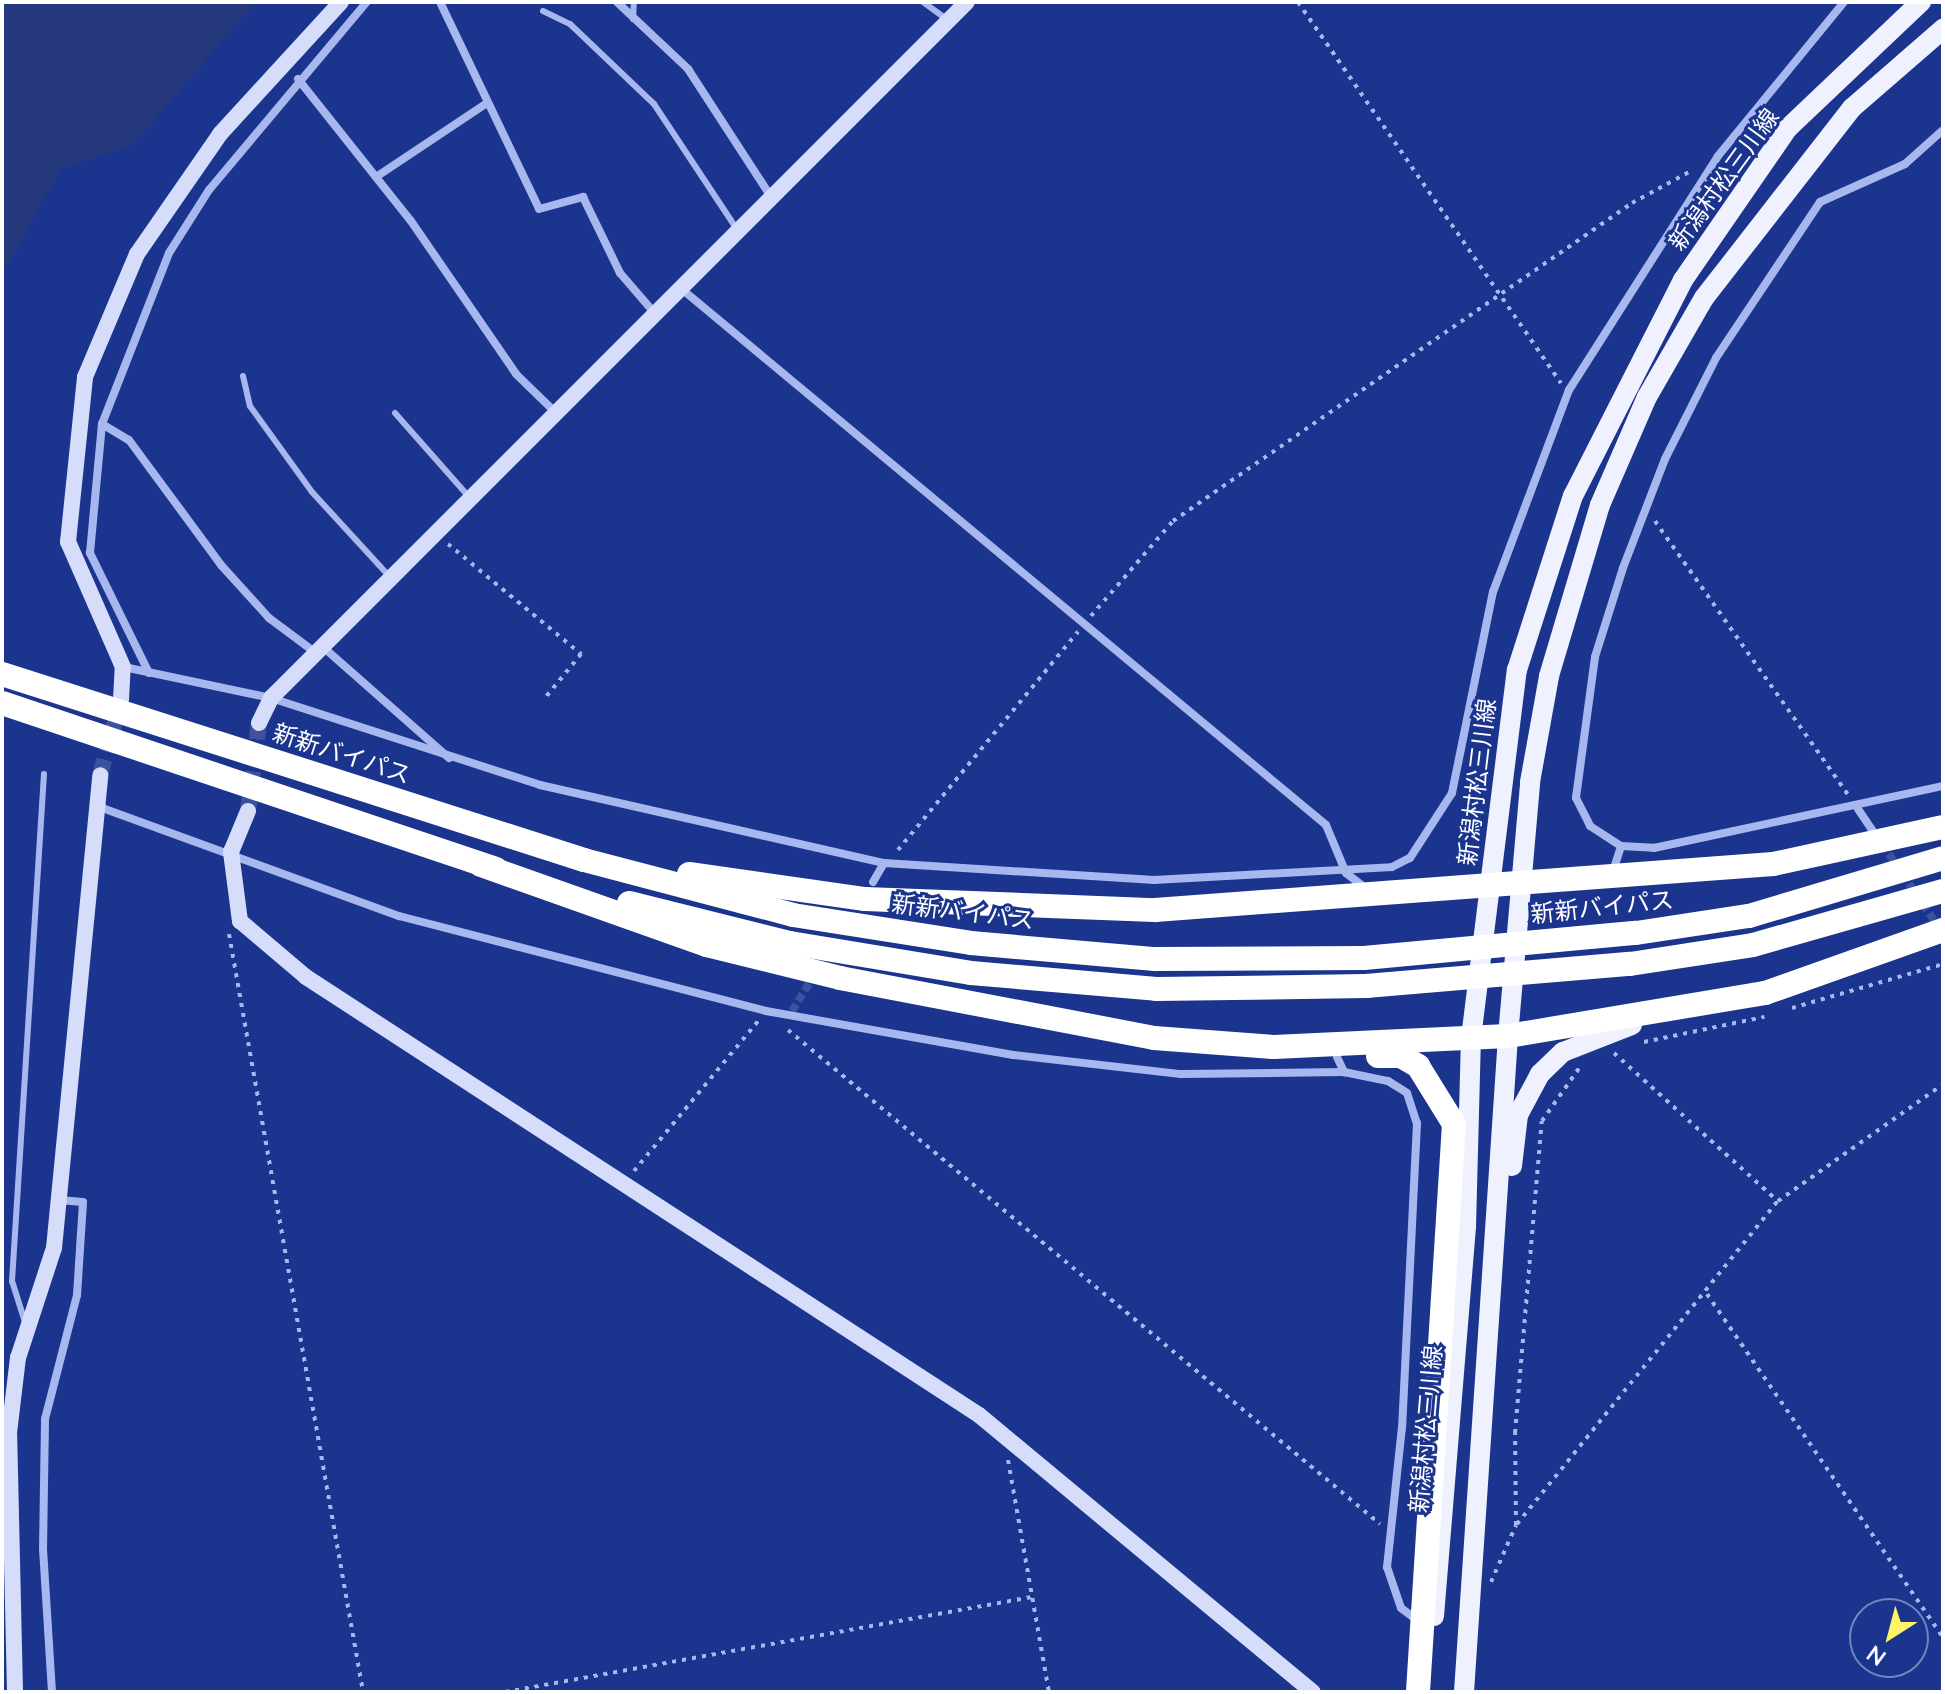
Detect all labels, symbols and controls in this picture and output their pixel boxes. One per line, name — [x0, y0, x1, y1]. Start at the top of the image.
street label: 新潟村松三川線 — [1662, 103, 1784, 255]
street label: 新潟村松三川線 — [1451, 697, 1501, 867]
street label: 新新バイパス — [269, 717, 415, 789]
street label: 新新バイパス — [1529, 884, 1675, 928]
street label: 新新バイパス — [890, 888, 1036, 934]
street label: 新潟村松三川線 — [1403, 1344, 1447, 1514]
north arrow — [1849, 1598, 1929, 1678]
text: N — [1861, 1640, 1891, 1672]

